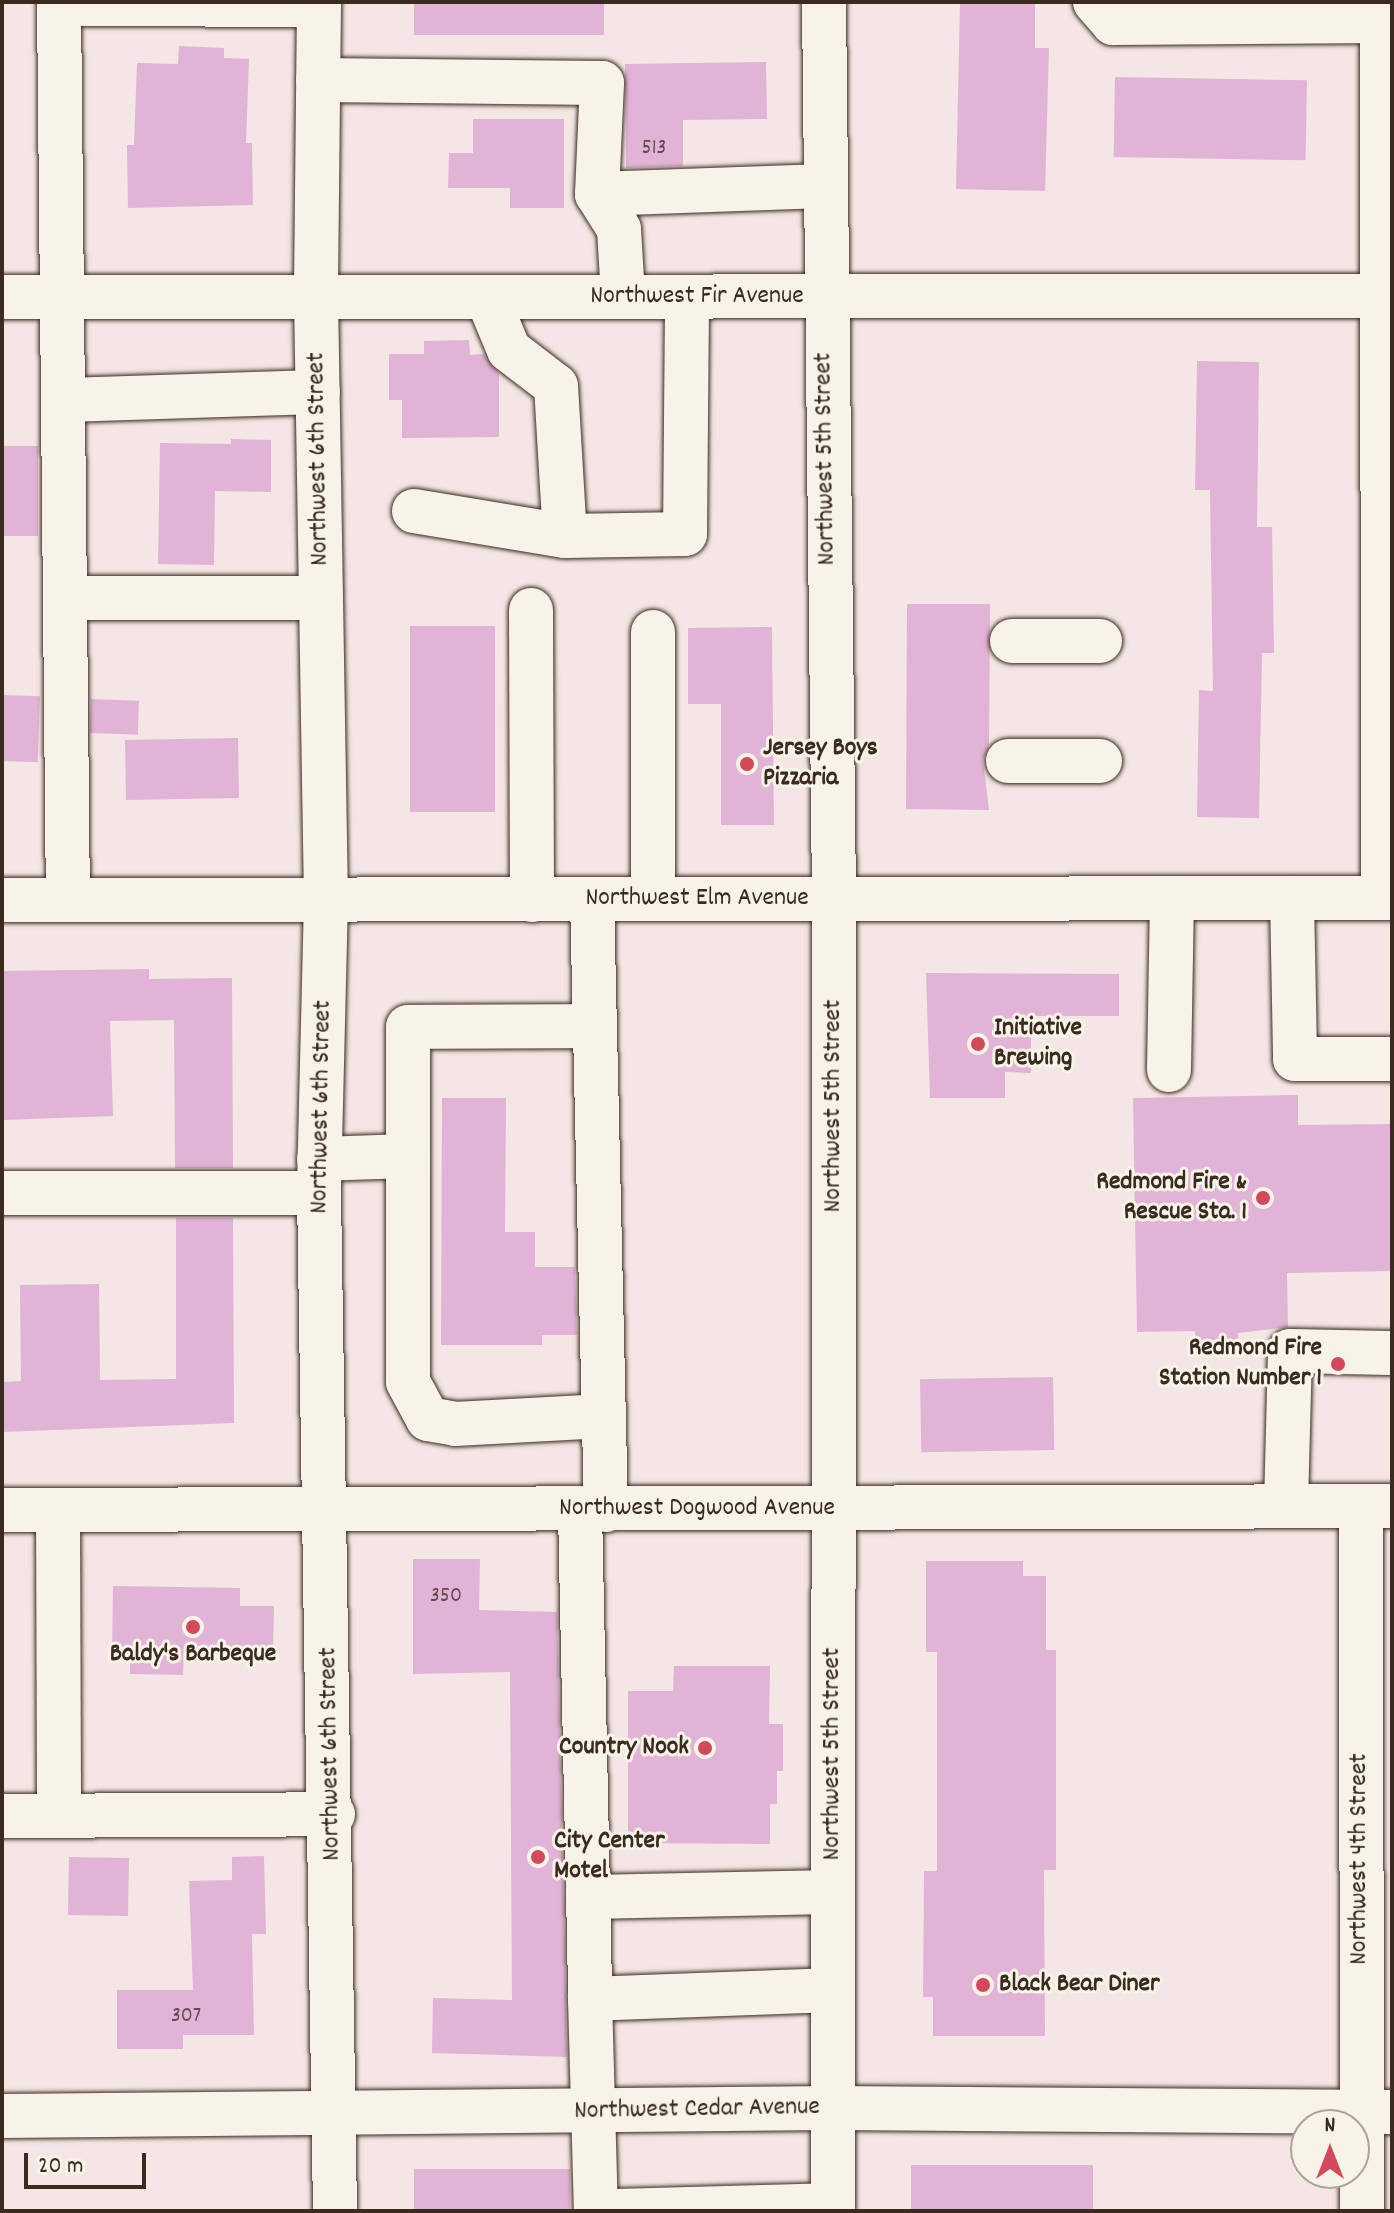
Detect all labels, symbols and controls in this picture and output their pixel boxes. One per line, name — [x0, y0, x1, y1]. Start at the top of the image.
house number: 513 — [642, 136, 666, 162]
street label: Northwest Fir Avenue — [590, 281, 804, 313]
street label: Northwest 6th Street — [302, 352, 336, 566]
street label: Northwest 5th Street — [809, 352, 843, 566]
place label: Jersey Boys Pizzaria — [763, 733, 878, 794]
marker: Jersey Boys Pizzaria — [738, 755, 756, 773]
street label: Northwest Elm Avenue — [585, 883, 809, 915]
street label: Northwest 6th Street — [305, 1000, 339, 1214]
street label: Northwest 5th Street — [818, 1000, 850, 1212]
place label: Initiative Brewing — [994, 1013, 1082, 1074]
marker: Initiative Brewing — [969, 1035, 987, 1053]
place label: Redmond Fire & Rescue Sta. 1 — [1096, 1167, 1247, 1228]
marker: Redmond Fire & Rescue Sta. 1 — [1254, 1189, 1272, 1207]
place label: Redmond Fire Station Number 1 — [1159, 1333, 1322, 1394]
marker: Redmond Fire Station Number 1 — [1329, 1355, 1347, 1373]
street label: Northwest Dogwood Avenue — [559, 1493, 835, 1525]
house number: 350 — [430, 1584, 462, 1610]
marker: Baldy's Barbeque — [184, 1618, 202, 1636]
place label: Baldy's Barbeque — [110, 1639, 276, 1671]
street label: Northwest 6th Street — [314, 1647, 348, 1861]
street label: Northwest 5th Street — [817, 1648, 849, 1860]
place label: Country Nook — [559, 1732, 689, 1764]
marker: Country Nook — [696, 1739, 714, 1757]
street label: Northwest 4th Street — [1344, 1753, 1376, 1965]
place label: City Center Motel — [554, 1826, 665, 1888]
marker: City Center Motel — [529, 1848, 547, 1866]
place label: Black Bear Diner — [999, 1969, 1160, 2001]
marker: Black Bear Diner — [974, 1976, 992, 1994]
house number: 307 — [171, 2004, 201, 2030]
street label: Northwest Cedar Avenue — [574, 2092, 820, 2128]
north arrow — [1290, 2109, 1370, 2189]
text: N — [1325, 2111, 1335, 2142]
scale bar — [28, 2137, 150, 2187]
text: 20 m — [38, 2150, 84, 2184]

